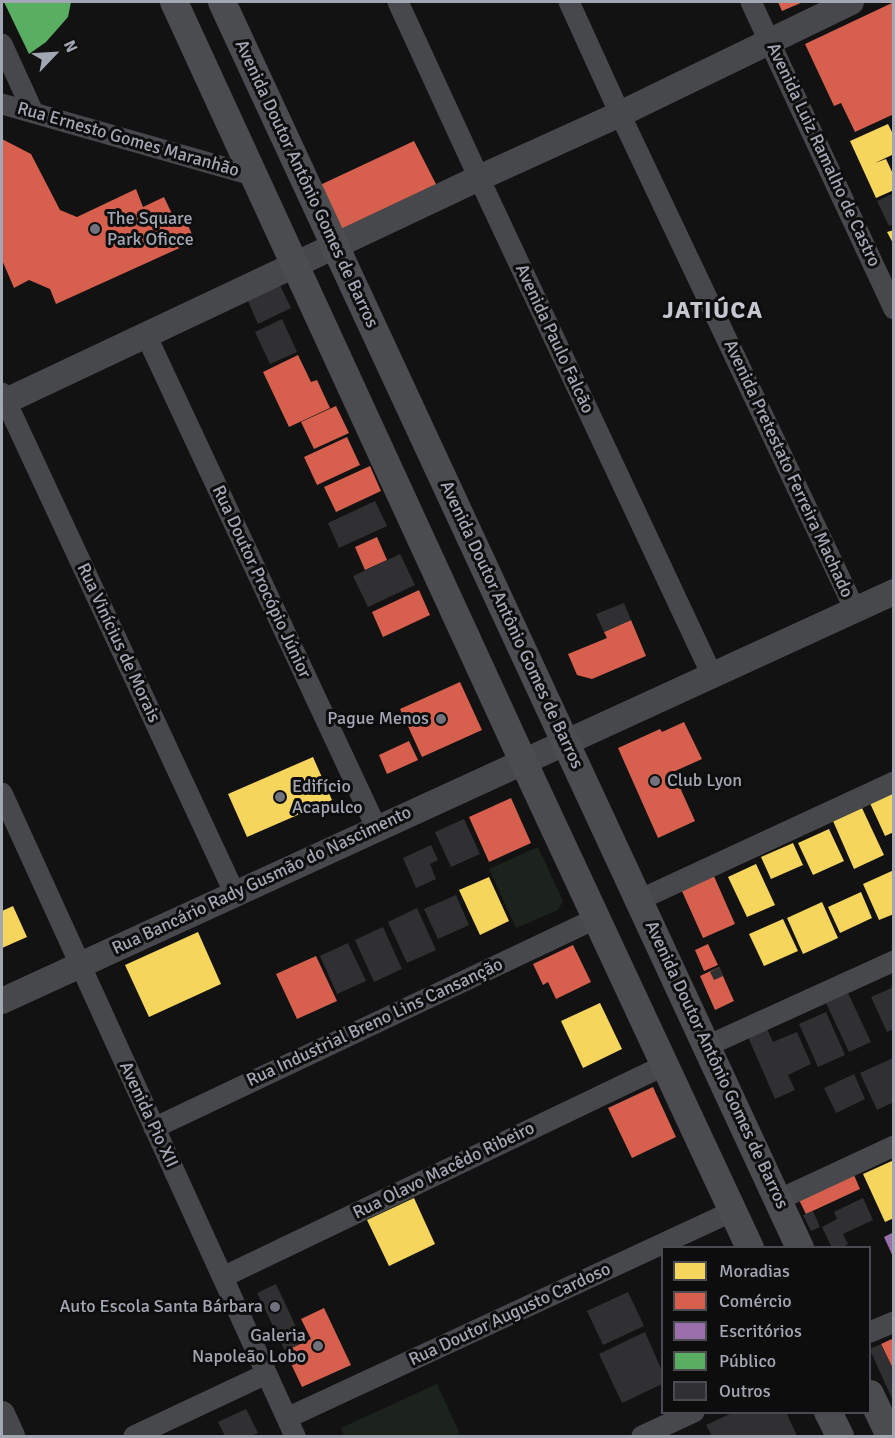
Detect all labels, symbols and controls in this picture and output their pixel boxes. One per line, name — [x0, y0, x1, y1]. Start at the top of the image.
north arrow — [24, 24, 84, 84]
text: N — [59, 37, 82, 56]
street label: Avenida Doutor Antônio Gomes de Barros — [230, 37, 382, 331]
street label: Avenida Luiz Ramalho de Castro — [762, 40, 884, 270]
street label: Rua Ernesto Gomes Maranhão — [15, 98, 241, 182]
place label: The Square Park Oficce — [107, 208, 194, 250]
marker: The Square Park Oficce — [88, 222, 102, 236]
street label: Avenida Paulo Falcão — [510, 261, 598, 417]
district label: JATIÚCA — [662, 298, 764, 326]
street label: Avenida Pretestato Ferreira Machado — [719, 337, 857, 601]
street label: Avenida Doutor Antônio Gomes de Barros — [435, 478, 587, 772]
street label: Rua Doutor Procópio Júnior — [207, 482, 315, 682]
street label: Rua Vinícius de Morais — [72, 560, 164, 726]
place label: Pague Menos — [327, 708, 429, 730]
marker: Pague Menos — [434, 712, 448, 726]
place label: Club Lyon — [667, 770, 742, 792]
marker: Club Lyon — [648, 774, 662, 788]
place label: Edifício Acapulco — [292, 776, 363, 818]
marker: Edifício Acapulco — [273, 790, 287, 804]
street label: Rua Bancário Rady Gusmão do Nascimento — [109, 802, 415, 960]
street label: Avenida Doutor Antônio Gomes de Barros — [640, 918, 792, 1212]
street label: Rua Industrial Breno Lins Cansanção — [243, 954, 507, 1092]
street label: Avenida Pio XII — [114, 1059, 182, 1171]
street label: Rua Olavo Macêdo Ribeiro — [350, 1118, 538, 1224]
legend — [661, 1246, 871, 1414]
street label: Rua Doutor Augusto Cardoso — [406, 1259, 614, 1371]
text: Moradias — [719, 1260, 790, 1282]
text: Comércio — [719, 1290, 792, 1312]
place label: Auto Escola Santa Bárbara — [59, 1296, 263, 1318]
marker: Auto Escola Santa Bárbara — [268, 1300, 282, 1314]
text: Escritórios — [719, 1320, 802, 1342]
place label: Galeria Napoleão Lobo — [192, 1325, 306, 1368]
marker: Galeria Napoleão Lobo — [311, 1339, 325, 1353]
text: Público — [719, 1350, 776, 1372]
text: Outros — [719, 1380, 771, 1402]

